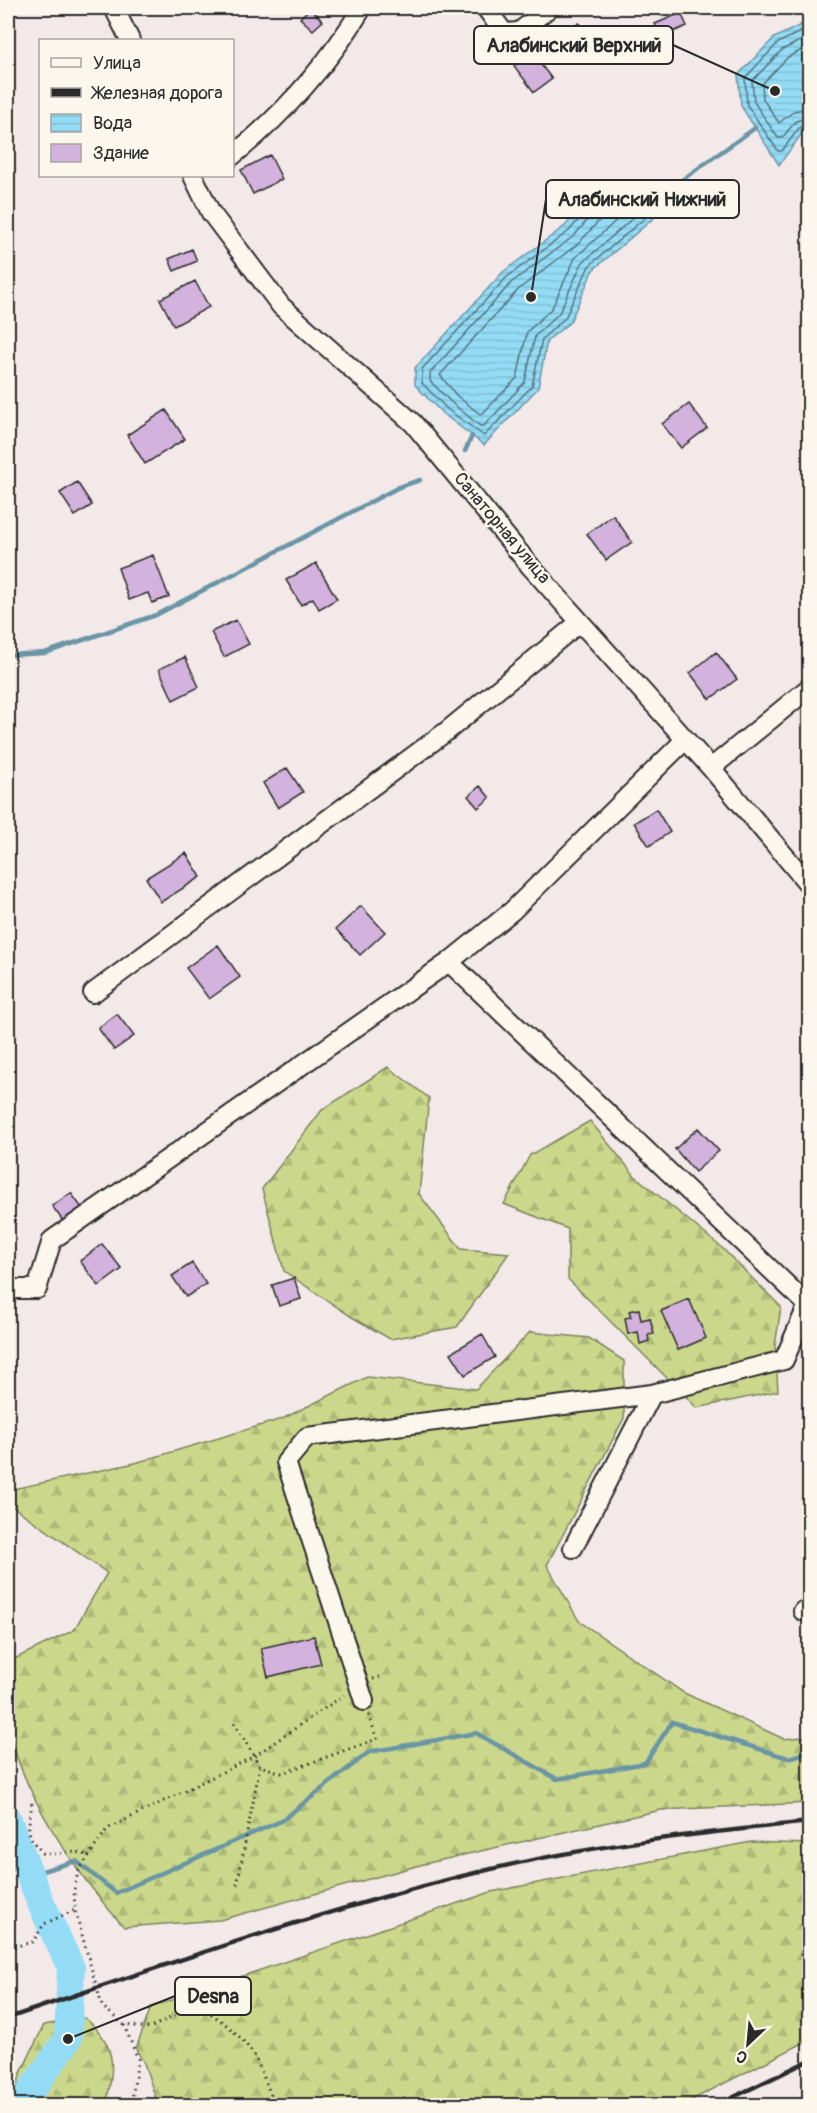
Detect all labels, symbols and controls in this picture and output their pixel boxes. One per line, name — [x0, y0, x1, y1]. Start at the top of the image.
callout: Алабинский Верхний — [474, 26, 673, 64]
text: Алабинский Верхний — [487, 33, 661, 58]
legend — [39, 39, 234, 177]
text: Улица — [93, 52, 141, 75]
text: Железная дорога — [90, 82, 223, 105]
text: Вода — [93, 112, 132, 135]
text: Здание — [93, 142, 149, 165]
callout: Алабинский Нижний — [546, 180, 739, 218]
text: Алабинский Нижний — [558, 187, 726, 212]
street label: Санаторная улица — [449, 468, 555, 588]
callout: Desna — [175, 1977, 251, 2015]
text: Desna — [187, 1984, 239, 2009]
north arrow — [718, 2014, 778, 2074]
text: С — [733, 2045, 751, 2068]

